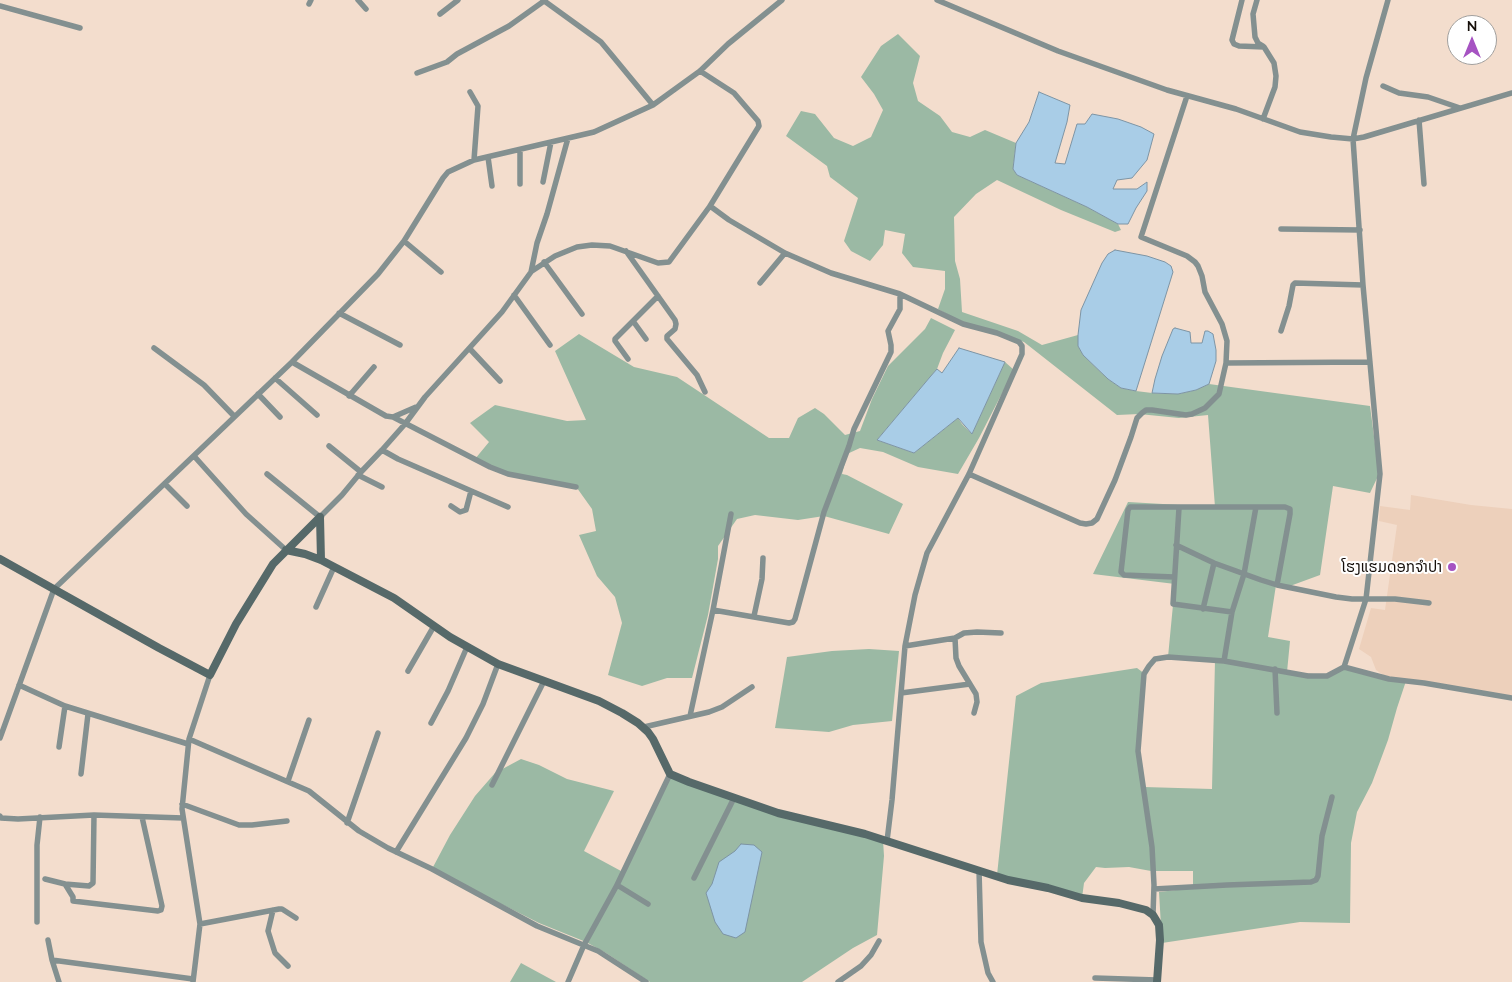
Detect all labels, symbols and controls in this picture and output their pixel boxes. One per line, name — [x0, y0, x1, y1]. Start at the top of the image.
north arrow — [1447, 15, 1497, 65]
text: N — [1467, 17, 1477, 35]
place label: ໂຮງແຮມດອກຈຳປາ — [1342, 558, 1442, 576]
marker: ໂຮງແຮມດອກຈຳປາ — [1446, 561, 1458, 573]

